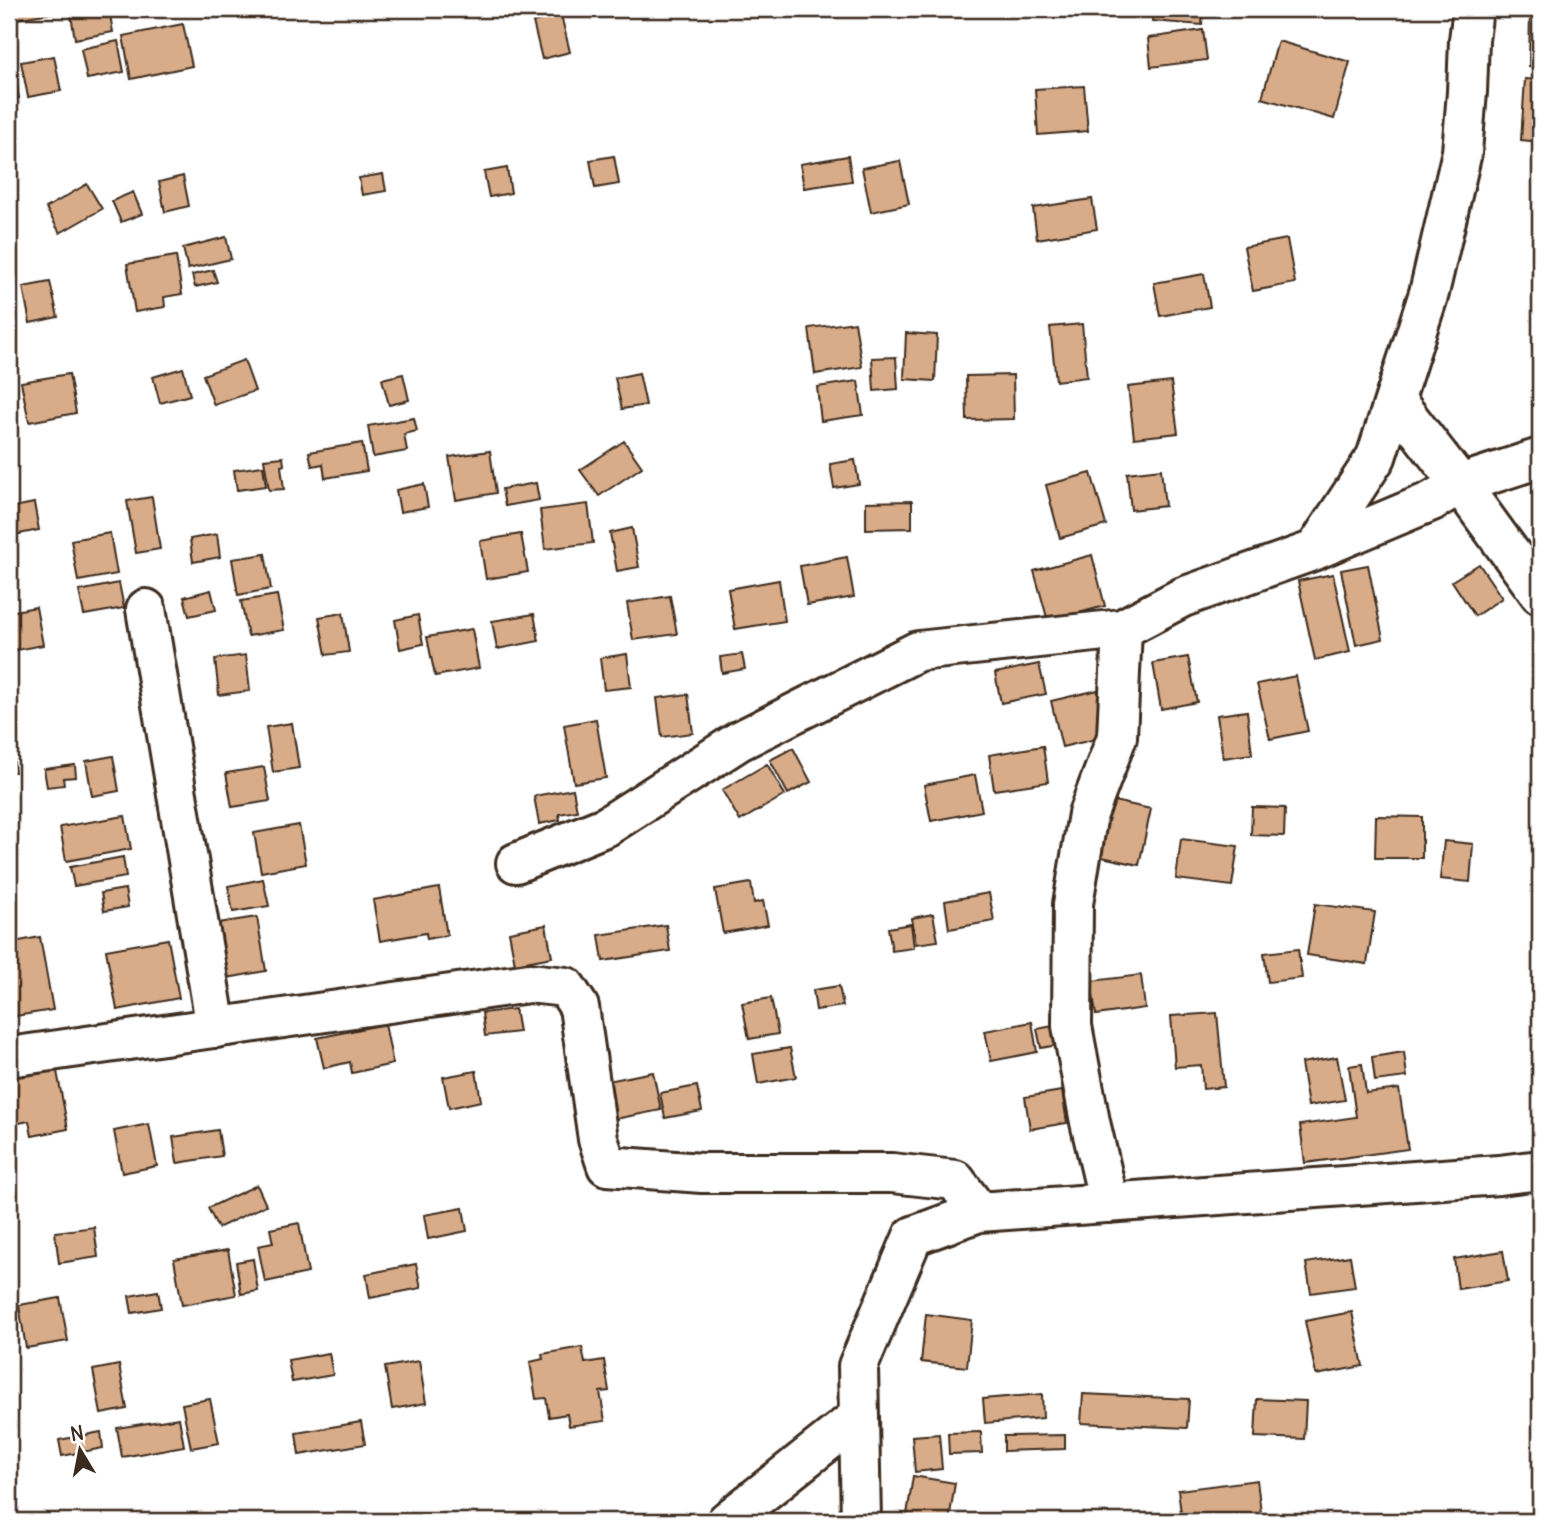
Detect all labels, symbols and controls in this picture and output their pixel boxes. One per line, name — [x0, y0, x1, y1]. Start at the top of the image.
north arrow — [46, 1414, 116, 1484]
text: N — [68, 1420, 86, 1446]

